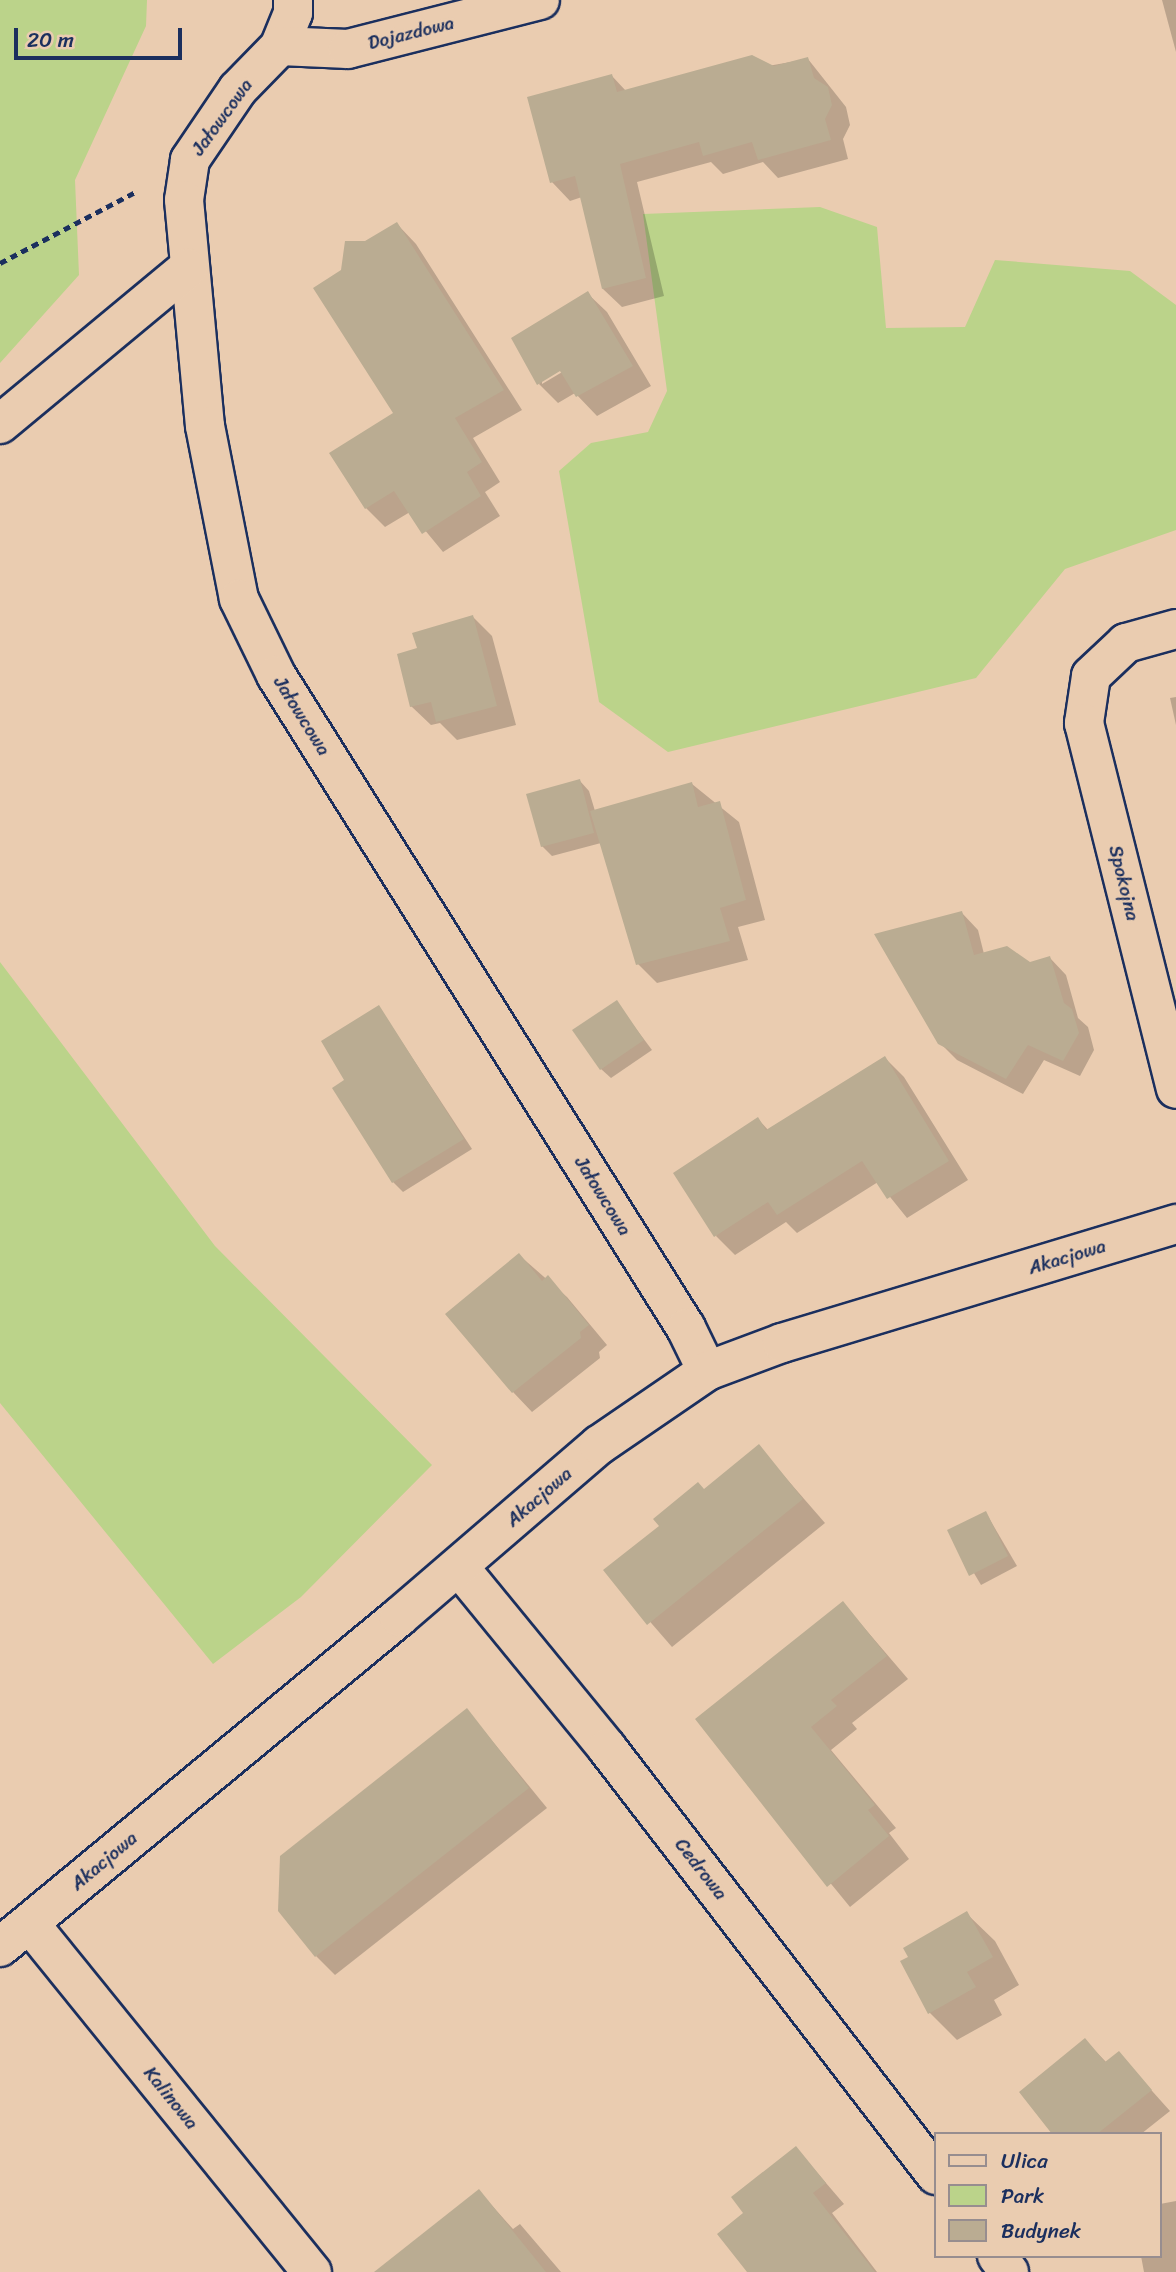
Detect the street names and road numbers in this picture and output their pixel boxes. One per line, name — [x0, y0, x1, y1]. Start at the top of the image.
street label: Dojazdowa — [366, 11, 456, 55]
street label: Jałowcowa — [187, 74, 257, 160]
street label: Jałowcowa — [269, 672, 335, 760]
street label: Spokojna — [1104, 843, 1144, 923]
street label: Jałowcowa — [570, 1152, 636, 1240]
street label: Akacjowa — [1026, 1234, 1108, 1280]
street label: Akacjowa — [502, 1462, 576, 1532]
street label: Akacjowa — [66, 1827, 142, 1895]
street label: Cedrowa — [670, 1834, 732, 1904]
street label: Kalinowa — [139, 2062, 203, 2134]

